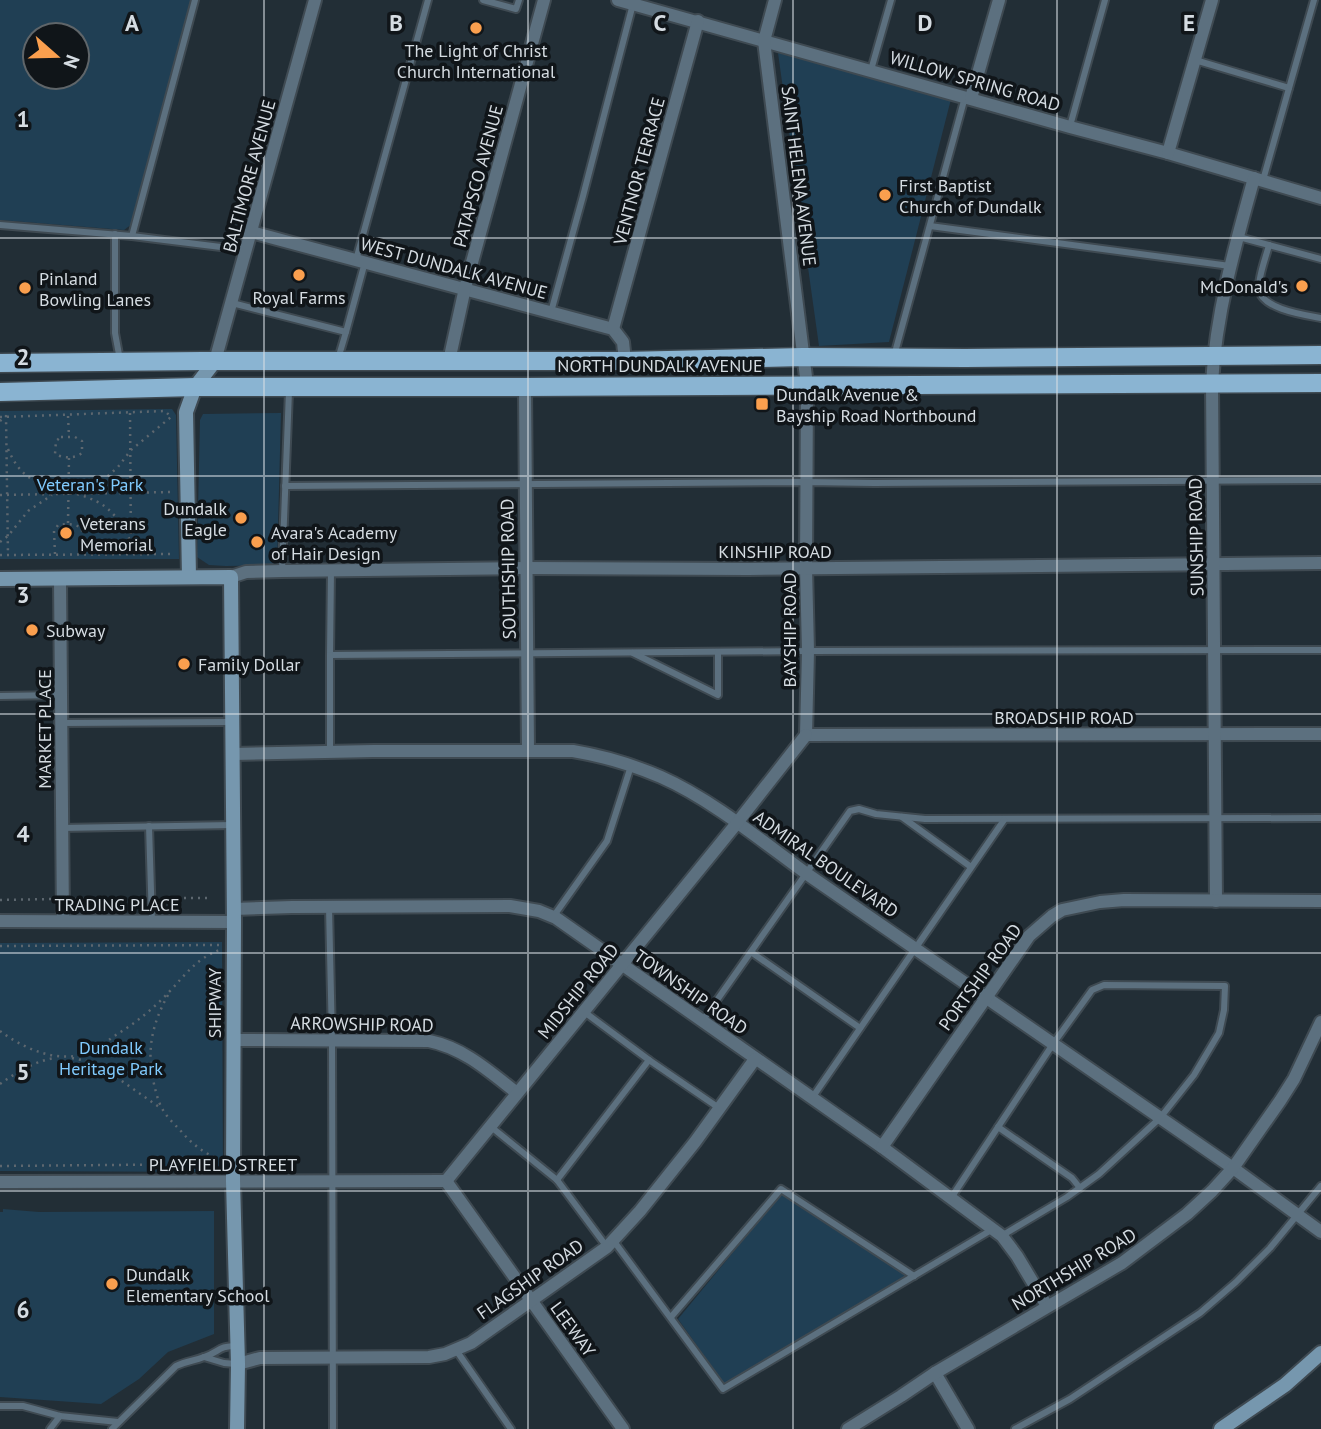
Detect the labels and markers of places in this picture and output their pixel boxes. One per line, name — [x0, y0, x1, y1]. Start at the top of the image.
marker: The Light of Christ Church International — [468, 20, 484, 36]
place label: The Light of Christ Church International — [397, 39, 556, 83]
place label: First Baptist Church of Dundalk — [899, 174, 1042, 218]
marker: First Baptist Church of Dundalk — [877, 187, 893, 203]
place label: Pinland Bowling Lanes — [39, 267, 151, 311]
marker: Royal Farms — [291, 267, 307, 283]
place label: McDonald's — [1200, 275, 1288, 298]
marker: McDonald's — [1294, 278, 1310, 294]
marker: Pinland Bowling Lanes — [17, 280, 33, 296]
place label: Royal Farms — [252, 286, 346, 309]
place label: Dundalk Avenue & Bayship Road Northbound — [776, 383, 977, 427]
marker: Dundalk Avenue & Bayship Road Northbound — [754, 396, 770, 412]
place label: Dundalk Eagle — [163, 497, 227, 541]
marker: Dundalk Eagle — [233, 510, 249, 526]
place label: Veterans Memorial — [79, 512, 154, 556]
place label: Avara's Academy of Hair Design — [271, 521, 398, 565]
marker: Veterans Memorial — [58, 525, 74, 541]
marker: Avara's Academy of Hair Design — [249, 534, 265, 550]
place label: Subway — [46, 619, 106, 642]
marker: Subway — [24, 622, 40, 638]
place label: Family Dollar — [198, 653, 300, 676]
marker: Family Dollar — [176, 656, 192, 672]
place label: Dundalk Elementary School — [126, 1263, 270, 1307]
marker: Dundalk Elementary School — [104, 1276, 120, 1292]

